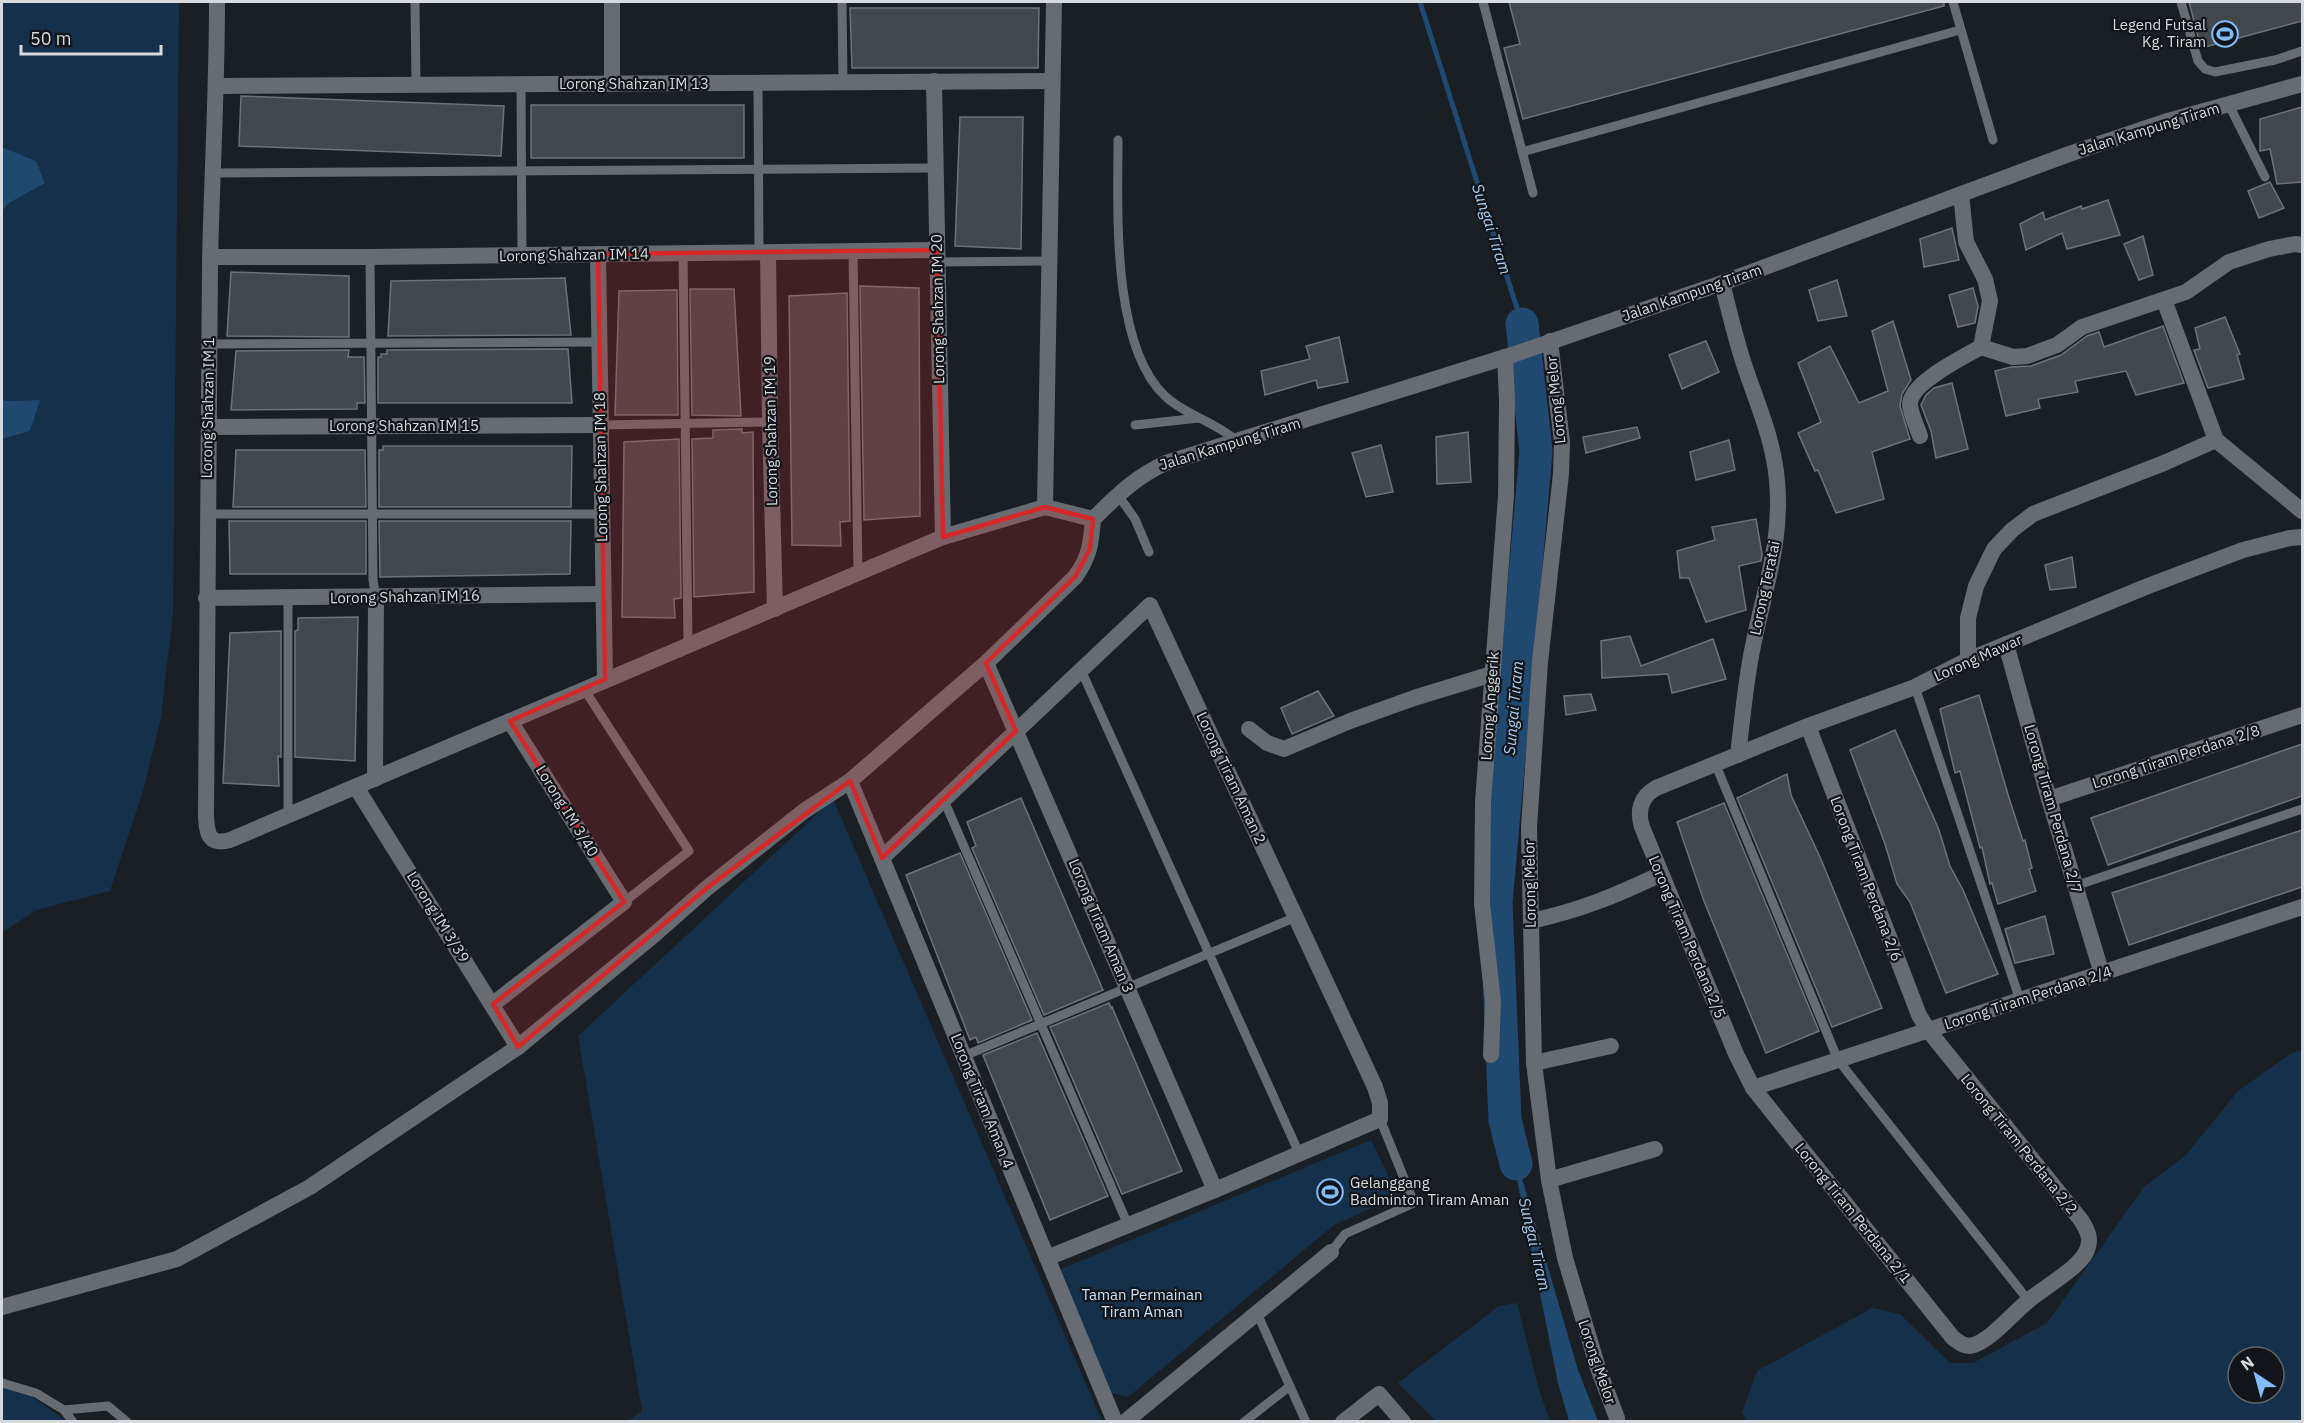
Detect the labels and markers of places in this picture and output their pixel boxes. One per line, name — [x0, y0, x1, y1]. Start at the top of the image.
place label: Legend Futsal Kg. Tiram — [2112, 15, 2206, 51]
sports icon: Legend Futsal Kg. Tiram — [2210, 19, 2240, 49]
place label: Gelanggang Badminton Tiram Aman — [1350, 1173, 1509, 1209]
sports icon: Gelanggang Badminton Tiram Aman — [1315, 1177, 1345, 1207]

